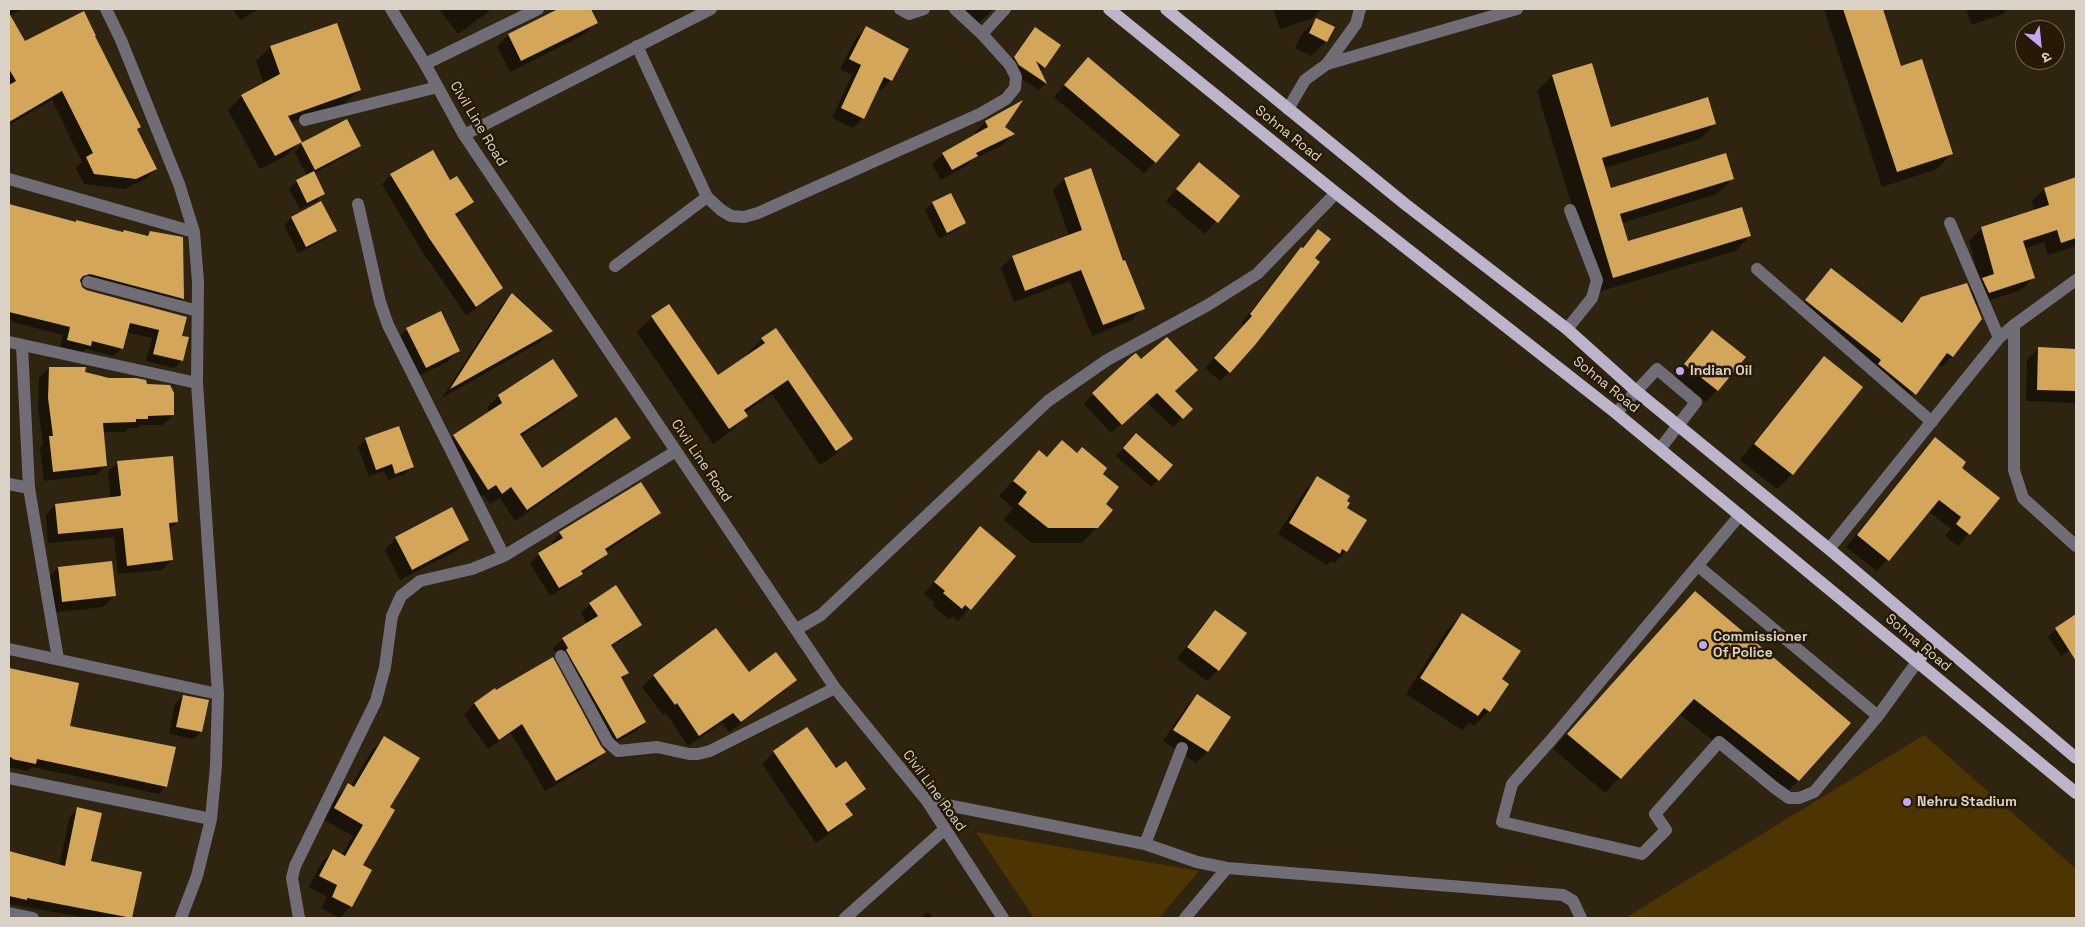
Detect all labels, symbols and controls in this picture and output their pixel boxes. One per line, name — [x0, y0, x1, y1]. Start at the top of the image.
north arrow — [2015, 20, 2065, 70]
text: उ — [2039, 47, 2054, 67]
street label: Civil Line Road — [446, 78, 510, 170]
street label: Sohna Road — [1251, 102, 1325, 166]
street label: Sohna Road — [1569, 353, 1643, 417]
place label: Indian Oil — [1690, 363, 1752, 379]
marker: Indian Oil — [1674, 365, 1686, 377]
street label: Civil Line Road — [667, 416, 735, 506]
street label: Sohna Road — [1882, 611, 1954, 675]
place label: Commissioner Of Police — [1713, 629, 1807, 662]
marker: Commissioner Of Police — [1697, 639, 1709, 651]
street label: Civil Line Road — [899, 747, 969, 835]
place label: Nehru Stadium — [1917, 794, 2017, 810]
marker: Nehru Stadium — [1901, 796, 1913, 808]

